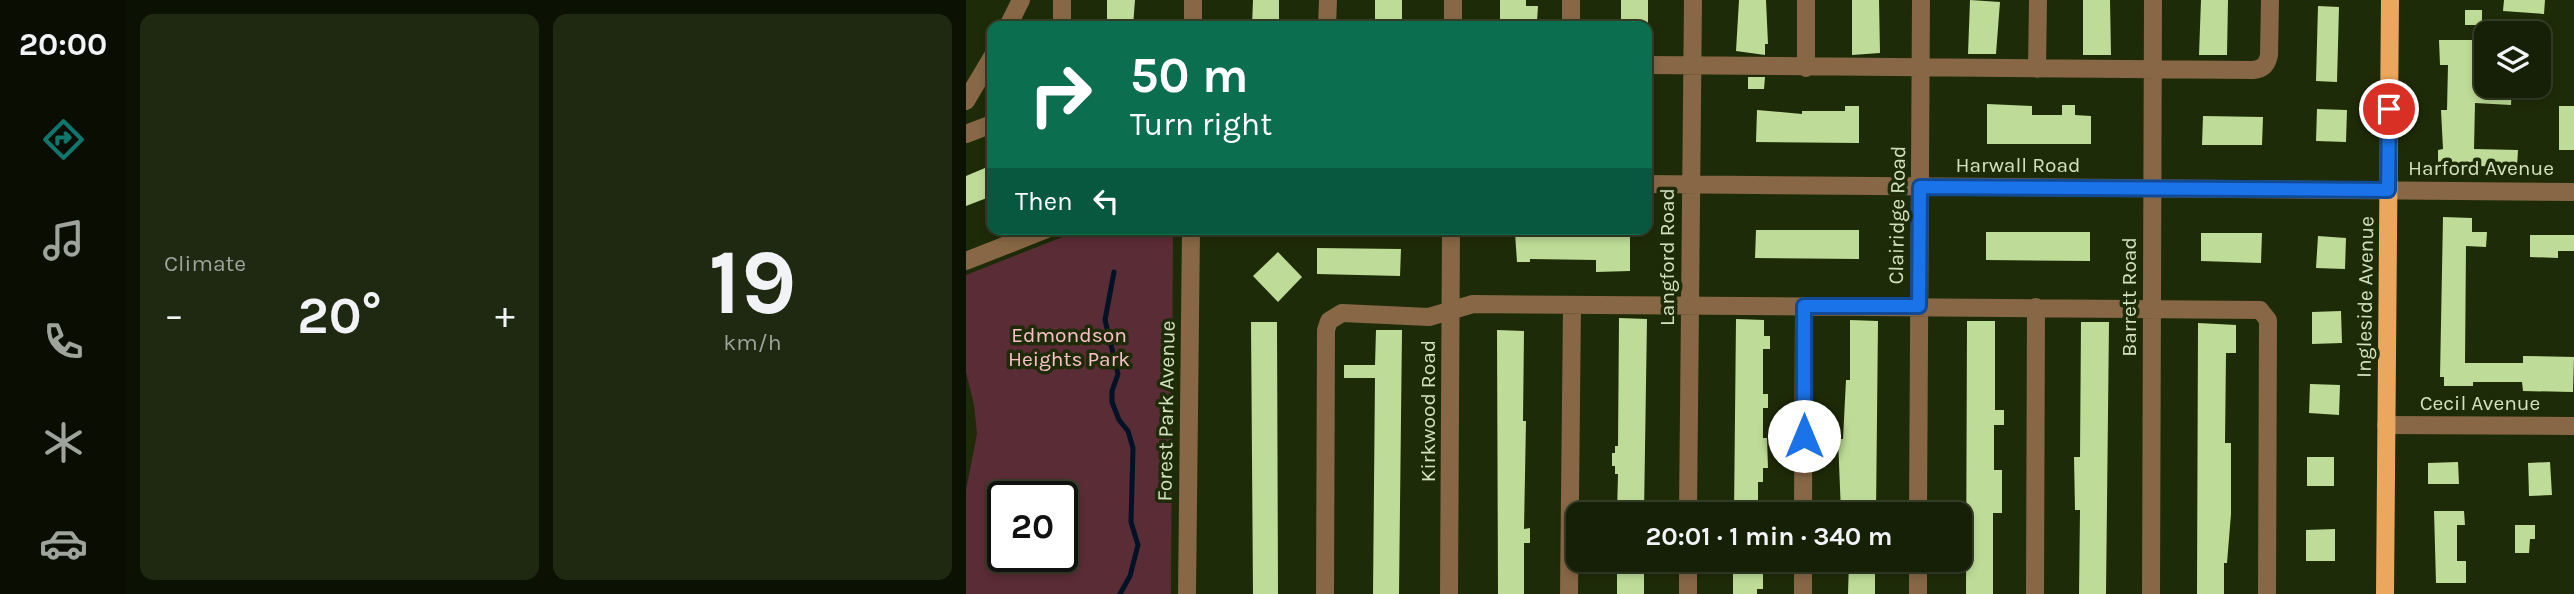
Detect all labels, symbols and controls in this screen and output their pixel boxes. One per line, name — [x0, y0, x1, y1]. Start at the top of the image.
map controls — [2474, 21, 2551, 98]
button: layers — [2474, 21, 2551, 98]
text: 20:00 — [19, 26, 107, 63]
text: 50 m — [1130, 47, 1248, 104]
icon: right — [1015, 49, 1106, 140]
pin — [2359, 79, 2419, 139]
icon: arrive — [2370, 90, 2408, 128]
text: Turn right — [1130, 106, 1272, 143]
icon: directions — [39, 115, 88, 164]
street label: Clairidge Road — [1884, 145, 1910, 285]
street label: Harwall Road — [1955, 153, 2081, 177]
street label: Harford Avenue — [2408, 156, 2554, 180]
icon: left — [1087, 182, 1125, 220]
text: Then — [1015, 186, 1073, 217]
street label: Langford Road — [1655, 188, 1679, 326]
icon: music — [39, 216, 88, 265]
street label: Ingleside Avenue — [2352, 216, 2378, 378]
text: 19 — [709, 230, 796, 336]
street label: Barrett Road — [2117, 237, 2141, 357]
text: Climate — [164, 250, 246, 277]
text: 20° — [297, 285, 382, 346]
text: − — [164, 293, 184, 338]
text: + — [495, 293, 515, 338]
icon: phone — [39, 317, 88, 366]
street label: Forest Park Avenue — [1152, 320, 1180, 502]
park label: Edmondson Heights Park — [1008, 323, 1130, 371]
text: km/h — [723, 329, 782, 356]
street label: Kirkwood Road — [1416, 340, 1440, 482]
street label: Cecil Avenue — [2420, 391, 2540, 415]
position arrow — [1767, 399, 1841, 473]
icon: climate — [39, 418, 88, 467]
speed limit sign: 20 — [987, 481, 1078, 572]
icon: car — [39, 519, 88, 568]
text: 20:01 · 1 min · 340 m — [1646, 521, 1892, 552]

